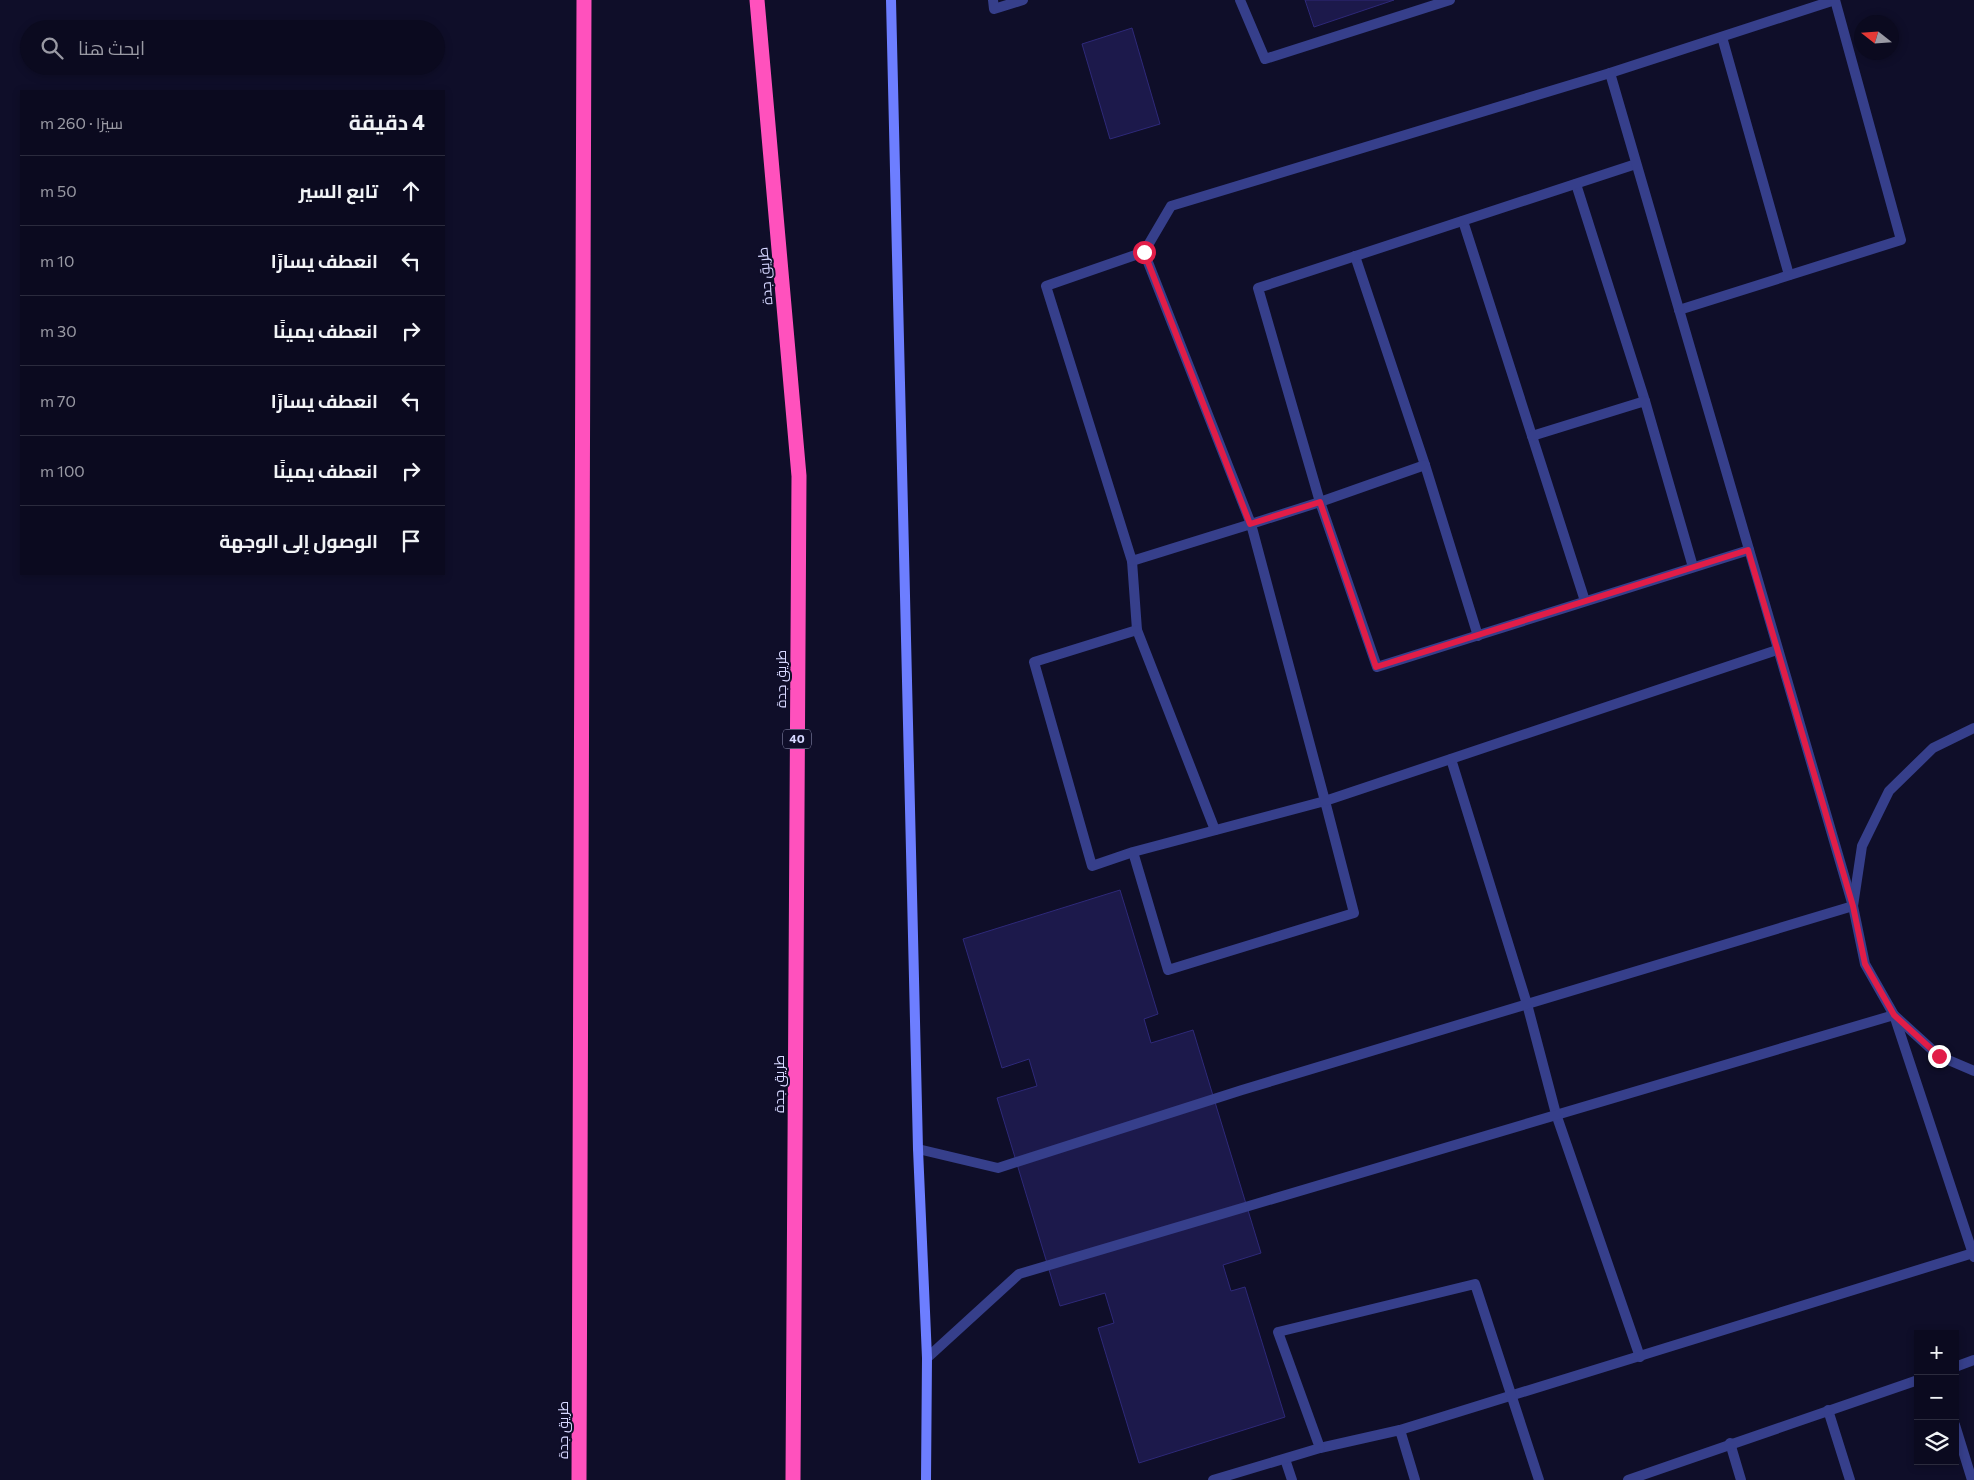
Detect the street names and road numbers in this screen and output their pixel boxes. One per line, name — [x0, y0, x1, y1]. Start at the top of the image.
street label: طريق جدة — [754, 246, 776, 306]
street label: طريق جدة — [772, 650, 790, 708]
road number: 40 — [783, 730, 811, 749]
street label: طريق جدة — [770, 1055, 788, 1113]
street label: طريق جدة — [554, 1401, 572, 1459]

